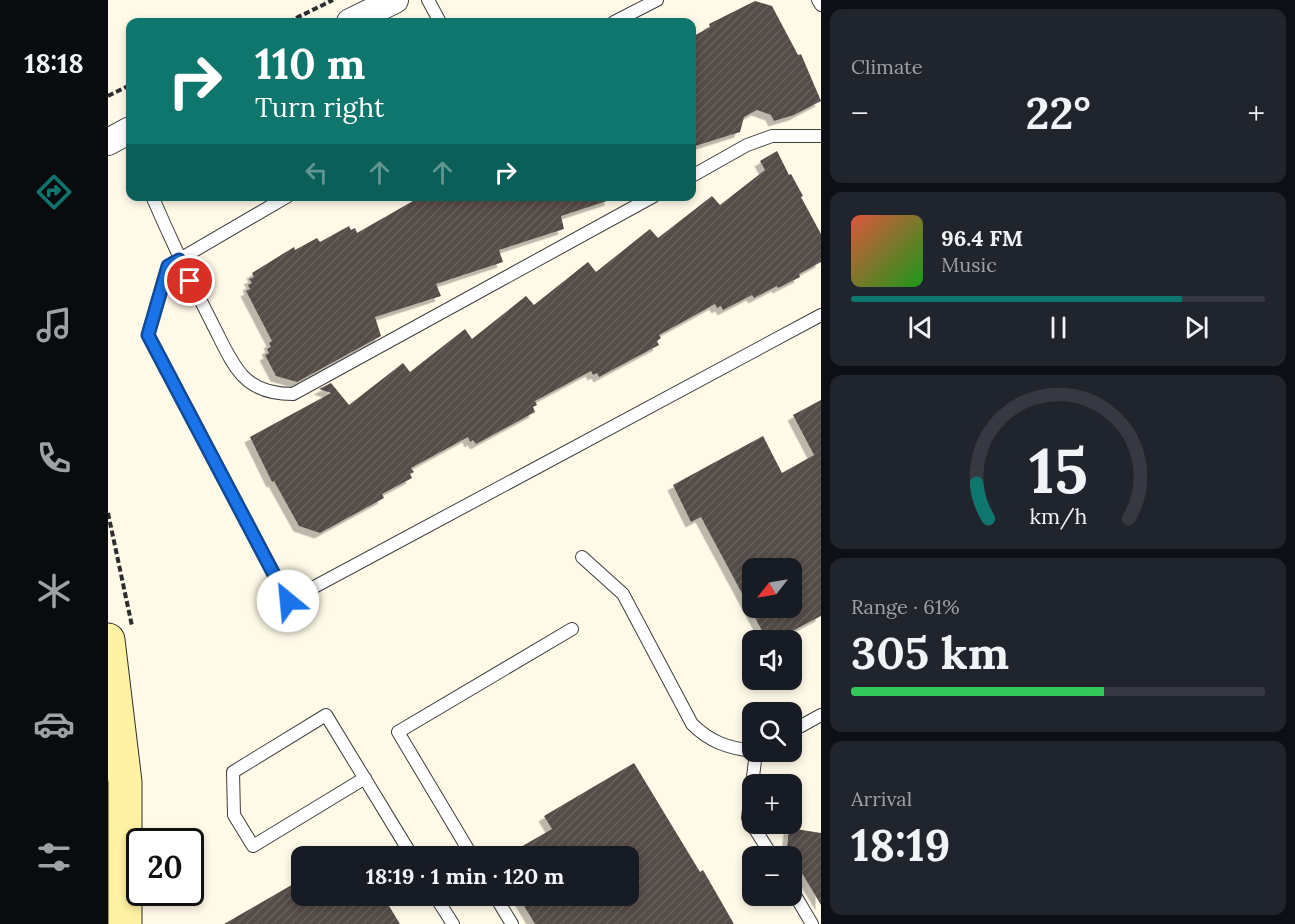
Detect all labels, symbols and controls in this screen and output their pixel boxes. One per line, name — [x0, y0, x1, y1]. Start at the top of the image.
text: 110 m — [255, 37, 366, 91]
icon: right — [156, 42, 234, 120]
text: 18:18 — [24, 46, 84, 80]
text: Climate — [851, 54, 923, 79]
text: 22° — [1025, 84, 1091, 141]
text: Turn right — [255, 90, 384, 124]
text: − — [851, 92, 869, 134]
text: + — [1247, 92, 1265, 134]
icon: left — [300, 156, 333, 189]
icon: ahead — [363, 156, 396, 189]
icon: ahead — [426, 156, 459, 189]
icon: right — [489, 156, 522, 189]
icon: directions — [33, 171, 75, 213]
text: 96.4 FM — [941, 224, 1023, 252]
text: Music — [941, 252, 997, 277]
pin — [164, 255, 215, 306]
icon: arrive — [173, 264, 206, 297]
icon: music — [33, 304, 75, 346]
icon: previous — [904, 311, 937, 344]
icon: pause — [1042, 311, 1075, 344]
icon: next — [1180, 311, 1213, 344]
text: 15 — [1028, 430, 1088, 510]
icon: phone — [33, 437, 75, 479]
text: km/h — [1029, 502, 1087, 530]
north arrow — [742, 558, 802, 618]
map controls — [742, 558, 802, 906]
position arrow — [256, 569, 320, 633]
icon: climate — [33, 570, 75, 612]
text: Range · 61% — [851, 594, 960, 619]
text: 305 km — [851, 624, 1009, 681]
button: sound — [742, 630, 802, 690]
button: search — [742, 702, 802, 762]
icon: car — [33, 703, 75, 745]
button: + — [742, 774, 802, 834]
text: Arrival — [851, 786, 912, 811]
text: 18:19 — [851, 816, 950, 873]
speed limit sign: 20 — [126, 828, 204, 906]
icon: filters — [33, 836, 75, 878]
button: − — [742, 846, 802, 906]
text: 18:19 · 1 min · 120 m — [366, 862, 564, 890]

